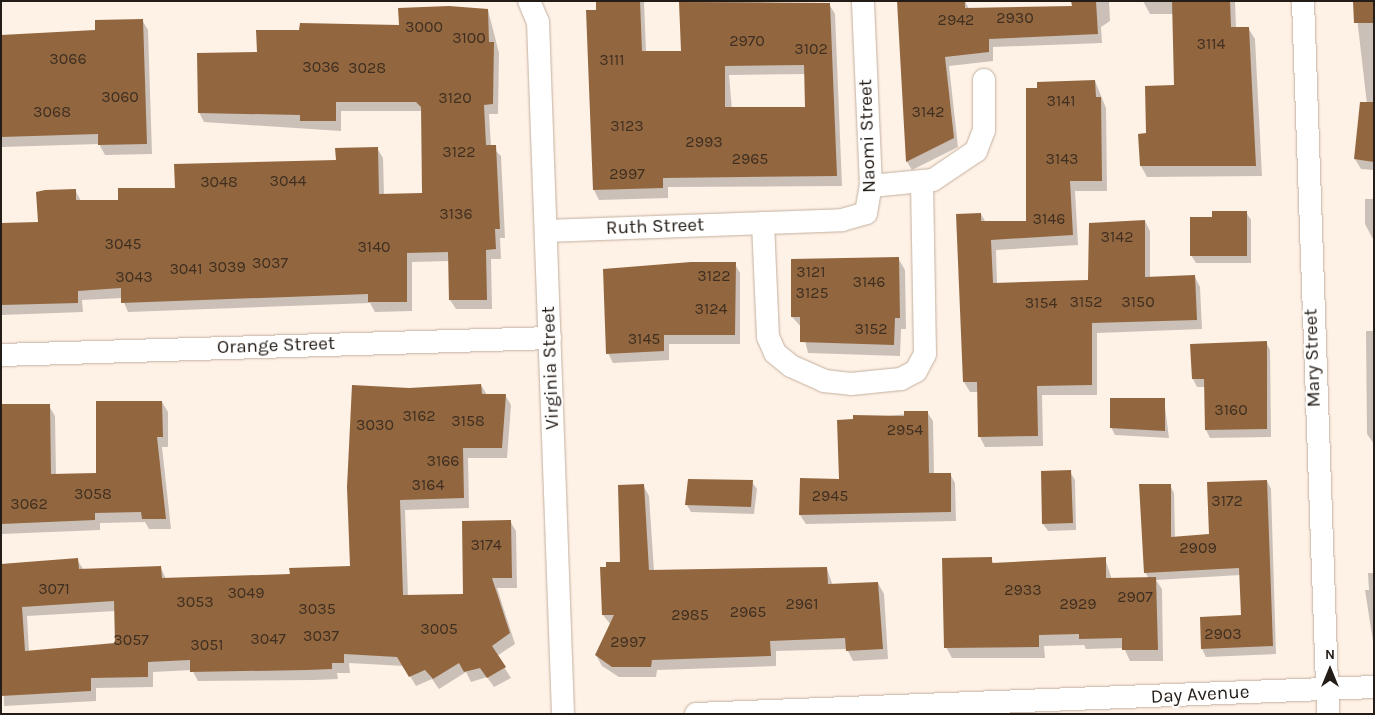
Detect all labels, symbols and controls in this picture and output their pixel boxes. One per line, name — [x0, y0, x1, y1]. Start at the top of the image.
house number: 2930 — [996, 8, 1034, 28]
house number: 2942 — [938, 10, 974, 30]
house number: 3000 — [405, 17, 443, 37]
house number: 3100 — [452, 28, 486, 48]
house number: 2970 — [729, 31, 765, 51]
house number: 3114 — [1197, 34, 1225, 54]
house number: 3102 — [794, 39, 828, 59]
house number: 3066 — [49, 49, 87, 69]
house number: 3111 — [599, 50, 625, 70]
house number: 3036 — [302, 57, 340, 77]
house number: 3028 — [348, 58, 386, 78]
street label: Naomi Street — [855, 79, 881, 193]
house number: 3060 — [101, 87, 139, 107]
house number: 3120 — [438, 88, 472, 108]
house number: 3141 — [1047, 91, 1075, 111]
house number: 3068 — [33, 102, 71, 122]
house number: 3142 — [912, 102, 944, 122]
house number: 3123 — [610, 116, 644, 136]
house number: 2993 — [685, 132, 723, 152]
house number: 3122 — [442, 142, 476, 162]
house number: 2965 — [732, 149, 768, 169]
house number: 3143 — [1045, 149, 1079, 169]
house number: 2997 — [609, 164, 645, 184]
house number: 3044 — [270, 171, 306, 191]
house number: 3048 — [200, 172, 238, 192]
house number: 3136 — [439, 204, 473, 224]
house number: 3146 — [1033, 209, 1065, 229]
street label: Ruth Street — [605, 214, 705, 240]
house number: 3142 — [1101, 227, 1133, 247]
house number: 3045 — [105, 234, 141, 254]
house number: 3140 — [357, 237, 391, 257]
house number: 3037 — [252, 253, 288, 273]
house number: 3039 — [208, 257, 246, 277]
house number: 3041 — [169, 259, 203, 279]
house number: 3121 — [796, 262, 826, 282]
house number: 3122 — [697, 266, 731, 286]
house number: 3043 — [115, 267, 153, 287]
house number: 3146 — [853, 272, 885, 292]
house number: 3125 — [795, 283, 829, 303]
house number: 3152 — [1069, 292, 1103, 312]
house number: 3150 — [1121, 292, 1155, 312]
house number: 3154 — [1025, 293, 1057, 313]
house number: 3124 — [695, 299, 727, 319]
street label: Virginia Street — [537, 306, 565, 430]
street label: Mary Street — [1300, 308, 1326, 408]
house number: 3152 — [854, 319, 888, 339]
house number: 3145 — [628, 329, 660, 349]
street label: Orange Street — [217, 333, 335, 359]
house number: 3160 — [1214, 400, 1248, 420]
house number: 3162 — [402, 406, 436, 426]
house number: 3158 — [451, 411, 485, 431]
house number: 3030 — [356, 415, 394, 435]
house number: 2954 — [887, 420, 923, 440]
house number: 3166 — [426, 451, 460, 471]
house number: 3164 — [412, 475, 444, 495]
house number: 3058 — [74, 484, 112, 504]
house number: 2945 — [812, 486, 848, 506]
house number: 3172 — [1211, 491, 1243, 511]
house number: 3062 — [10, 494, 48, 514]
house number: 3174 — [470, 535, 502, 555]
house number: 2909 — [1179, 538, 1217, 558]
house number: 3071 — [38, 579, 70, 599]
house number: 2933 — [1004, 580, 1042, 600]
house number: 3049 — [227, 583, 265, 603]
house number: 2907 — [1117, 587, 1153, 607]
house number: 3053 — [176, 592, 214, 612]
house number: 2961 — [786, 594, 818, 614]
house number: 2929 — [1059, 594, 1097, 614]
house number: 3035 — [298, 599, 336, 619]
house number: 2965 — [730, 602, 766, 622]
house number: 2985 — [671, 605, 709, 625]
house number: 3005 — [420, 619, 458, 639]
house number: 2903 — [1204, 624, 1242, 644]
house number: 3037 — [303, 626, 339, 646]
house number: 3047 — [250, 629, 286, 649]
house number: 3057 — [113, 630, 149, 650]
house number: 2997 — [610, 632, 646, 652]
house number: 3051 — [190, 635, 224, 655]
north arrow — [1305, 645, 1355, 695]
text: N — [1325, 646, 1335, 663]
street label: Day Avenue — [1150, 681, 1250, 709]

